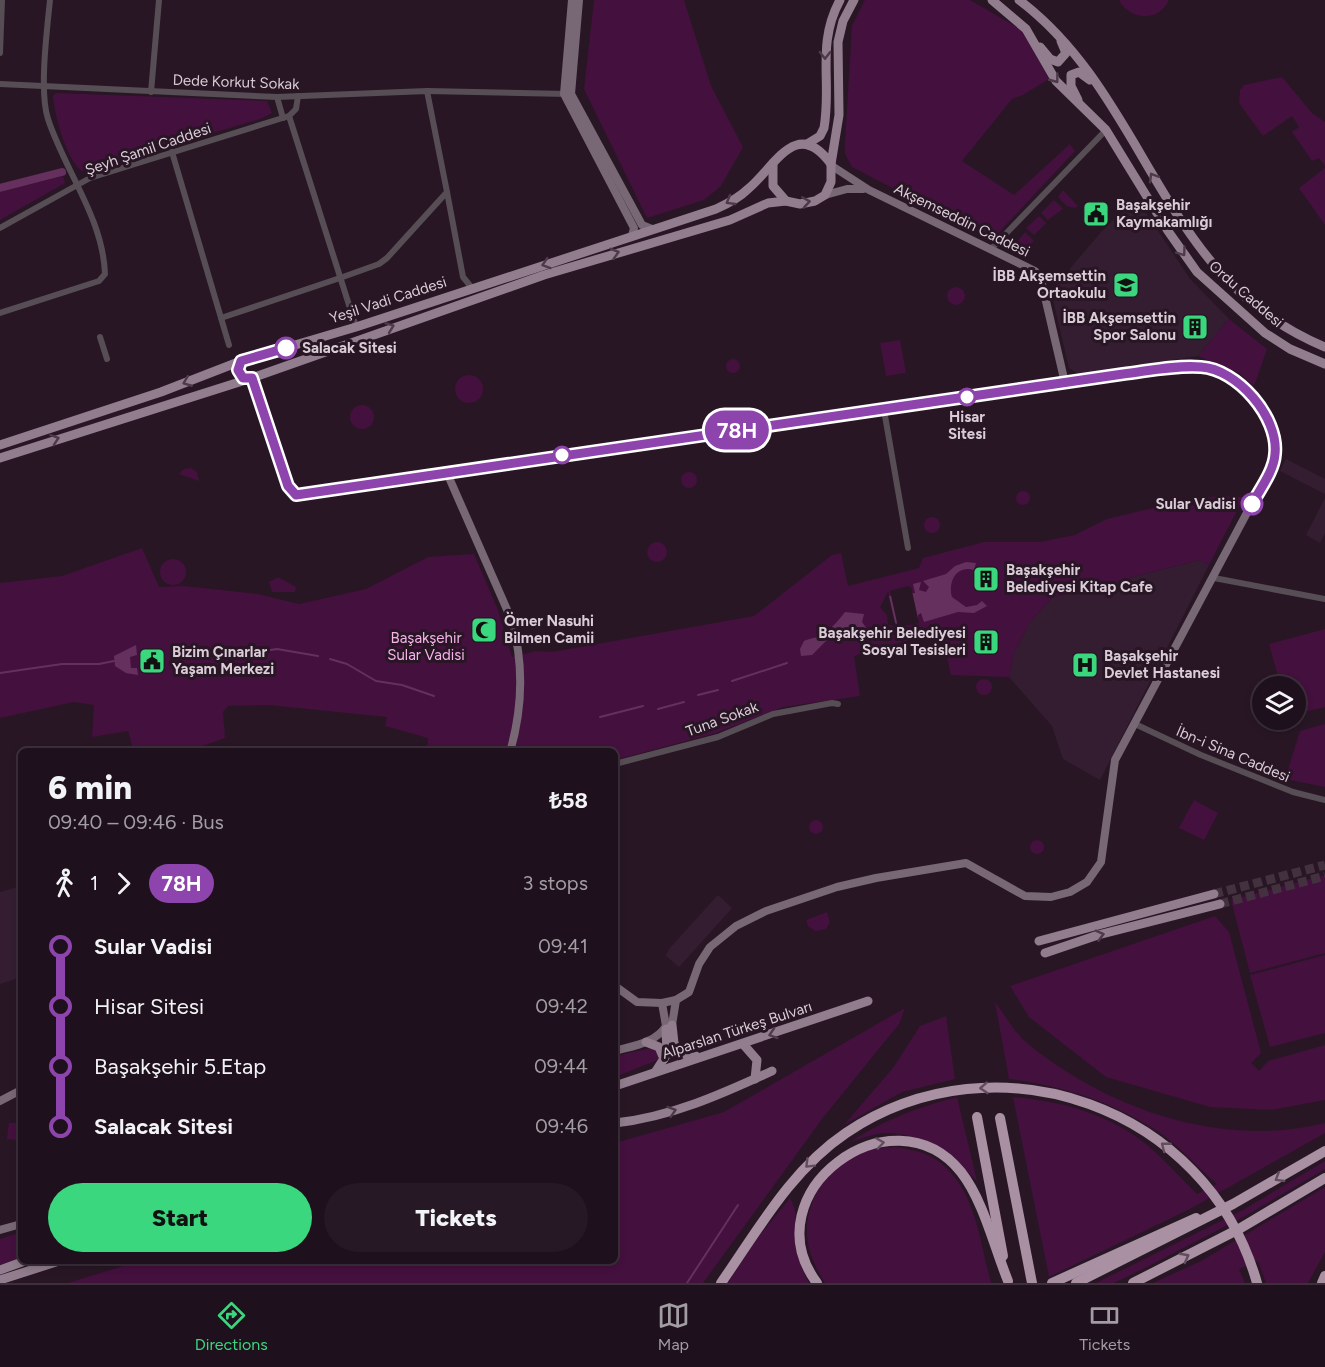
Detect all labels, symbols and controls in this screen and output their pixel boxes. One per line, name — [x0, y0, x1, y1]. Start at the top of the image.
one-way arrow — [819, 51, 831, 60]
street label: Dede Korkut Sokak — [172, 71, 300, 93]
one-way arrow — [1048, 72, 1059, 83]
street label: Şeyh Şamil Caddesi — [83, 119, 213, 179]
one-way arrow — [1148, 173, 1160, 183]
street label: Akşemseddin Caddesi — [891, 179, 1033, 261]
one-way arrow — [726, 194, 736, 206]
one-way arrow — [801, 196, 811, 209]
place label: Başakşehir Kaymakamlığı — [1116, 196, 1212, 231]
public building icon: Başakşehir Kaymakamlığı — [1081, 199, 1111, 229]
one-way arrow — [1175, 245, 1186, 256]
one-way arrow — [609, 248, 620, 260]
one-way arrow — [541, 257, 552, 270]
street label: Ordu Caddesi — [1205, 257, 1287, 331]
place label: İBB Akşemsettin Ortaokulu — [993, 266, 1106, 302]
school or university icon: İBB Akşemsettin Ortaokulu — [1111, 270, 1141, 300]
street label: Yeşil Vadi Caddesi — [327, 273, 449, 327]
place label: İBB Akşemsettin Spor Salonu — [1063, 308, 1176, 344]
building icon: İBB Akşemsettin Spor Salonu — [1180, 312, 1210, 342]
one-way arrow — [384, 322, 395, 335]
marker: Salacak Sitesi — [275, 337, 297, 359]
place label: Salacak Sitesi — [302, 339, 397, 357]
one-way arrow — [182, 375, 193, 387]
marker: Hisar Sitesi — [958, 388, 976, 406]
place label: Hisar Sitesi — [948, 408, 986, 443]
line badge: 78H — [702, 410, 771, 450]
text: 78H — [717, 418, 757, 443]
one-way arrow — [49, 433, 60, 446]
unlabelled marker — [553, 446, 571, 464]
marker: Sular Vadisi — [1241, 493, 1263, 515]
place label: Sular Vadisi — [1155, 495, 1236, 513]
place label: Başakşehir Belediyesi Kitap Cafe — [1006, 561, 1154, 596]
building icon: Başakşehir Belediyesi Kitap Cafe — [971, 564, 1001, 594]
place label: Ömer Nasuhi Bilmen Camii — [504, 611, 594, 647]
mosque icon: Ömer Nasuhi Bilmen Camii — [469, 615, 499, 645]
place label: Başakşehir Belediyesi Sosyal Tesisleri — [818, 624, 966, 659]
building icon: Başakşehir Belediyesi Sosyal Tesisleri — [971, 627, 1001, 657]
park label: Başakşehir Sular Vadisi — [387, 629, 465, 664]
place label: Bizim Çınarlar Yaşam Merkezi — [172, 643, 274, 678]
public building icon: Bizim Çınarlar Yaşam Merkezi — [137, 646, 167, 676]
place label: Başakşehir Devlet Hastanesi — [1104, 647, 1220, 682]
hospital icon: Başakşehir Devlet Hastanesi — [1070, 650, 1100, 680]
map controls — [1252, 676, 1306, 730]
button: layers — [1252, 676, 1306, 730]
street label: Tuna Sokak — [683, 697, 761, 740]
street label: İbn-i Sina Caddesi — [1173, 722, 1293, 786]
text: 6 min — [48, 768, 132, 807]
text: ₺58 — [549, 787, 588, 814]
text: 09:40 – 09:46 · Bus — [48, 810, 224, 834]
icon: walk — [48, 867, 81, 900]
icon: forward — [107, 867, 140, 900]
text: 1 — [90, 871, 98, 895]
text: 78H — [161, 871, 202, 896]
text: 3 stops — [523, 871, 588, 895]
one-way arrow — [1094, 930, 1105, 942]
text: Sular Vadisi — [94, 933, 212, 960]
text: 09:41 — [538, 934, 588, 958]
text: Hisar Sitesi — [94, 993, 204, 1020]
text: 09:42 — [535, 994, 588, 1018]
street label: Alparslan Türkeş Bulvarı — [660, 997, 814, 1063]
one-way arrow — [768, 1027, 779, 1040]
text: Başakşehir 5.Etap — [94, 1053, 266, 1080]
text: 09:44 — [534, 1054, 588, 1078]
one-way arrow — [979, 1081, 988, 1094]
one-way arrow — [666, 1106, 677, 1118]
text: Salacak Sitesi — [94, 1113, 233, 1140]
text: 09:46 — [535, 1114, 588, 1138]
one-way arrow — [875, 1138, 885, 1150]
one-way arrow — [1161, 1143, 1172, 1154]
one-way arrow — [806, 1156, 817, 1167]
one-way arrow — [1275, 1171, 1285, 1182]
button: Start — [48, 1183, 312, 1252]
button: Tickets — [324, 1183, 588, 1252]
one-way arrow — [1179, 1253, 1189, 1264]
tab: Directions — [195, 1299, 268, 1354]
tab: Map — [657, 1299, 690, 1354]
tab: Tickets — [1079, 1299, 1130, 1354]

